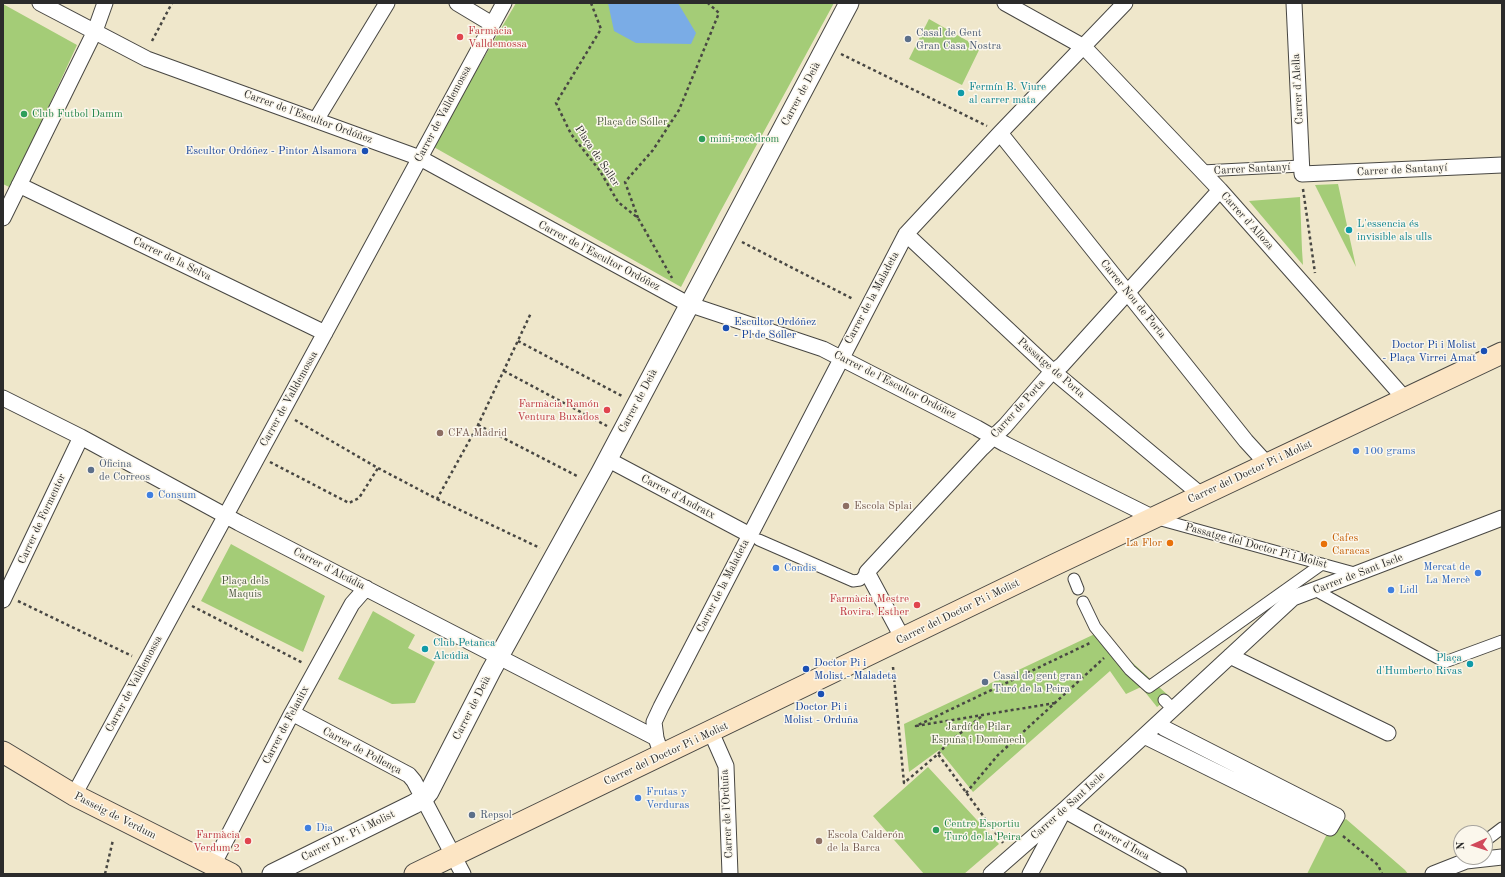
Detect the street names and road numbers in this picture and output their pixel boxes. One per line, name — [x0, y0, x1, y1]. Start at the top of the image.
street label: Carrer d'Alella — [1290, 53, 1306, 125]
street label: Carrer de Deià — [779, 60, 823, 128]
street label: Carrer de Valldemossa — [412, 64, 474, 164]
street label: Carrer de l'Escultor Ordóñez — [242, 88, 374, 146]
street label: Plaça de Soller — [572, 123, 622, 189]
street label: Carrer Santanyí — [1213, 160, 1291, 178]
street label: Carrer de Santanyí — [1356, 161, 1448, 179]
street label: Carrer d'Alloza — [1218, 189, 1276, 253]
street label: Carrer de l'Escultor Ordóñez — [536, 218, 662, 294]
street label: Carrer de la Selva — [131, 234, 213, 284]
street label: Carrer de la Maladeta — [842, 249, 902, 347]
street label: Carrer Nou de Porta — [1097, 257, 1169, 341]
street label: Passatge de Porta — [1014, 335, 1088, 401]
street label: Carrer de l'Escultor Ordóñez — [831, 348, 959, 422]
street label: Carrer de Valldemossa — [257, 349, 321, 449]
street label: Carrer de Deià — [616, 367, 660, 435]
street label: Carrer de Porta — [988, 377, 1048, 441]
street label: Carrer del Doctor Pi i Molist — [1186, 437, 1314, 507]
street label: Carrer de Formentor — [15, 472, 69, 566]
street label: Carrer d'Andratx — [638, 472, 718, 522]
street label: Passatge del Doctor Pi i Molist — [1183, 521, 1329, 571]
street label: Carrer de la Maladeta — [694, 537, 752, 635]
street label: Carrer d'Alcúdia — [291, 545, 367, 593]
street label: Carrer de Sant Iscle — [1311, 551, 1405, 597]
street label: Carrer del Doctor Pi i Molist — [894, 576, 1022, 648]
street label: Carrer de Valldemossa — [103, 634, 165, 734]
street label: Carrer de Deià — [450, 674, 494, 742]
street label: Carrer de Felanitx — [260, 684, 312, 766]
street label: Carrer del Doctor Pi i Molist — [602, 719, 730, 789]
street label: Carrer de Pollença — [320, 725, 404, 777]
street label: Carrer de l'Orduña — [718, 769, 736, 859]
street label: Carrer de Sant Iscle — [1028, 769, 1108, 843]
street label: Passeig de Verdum — [72, 790, 158, 842]
street label: Carrer Dr. Pi i Molist — [299, 808, 397, 864]
street label: Carrer d'Inca — [1090, 821, 1152, 863]

